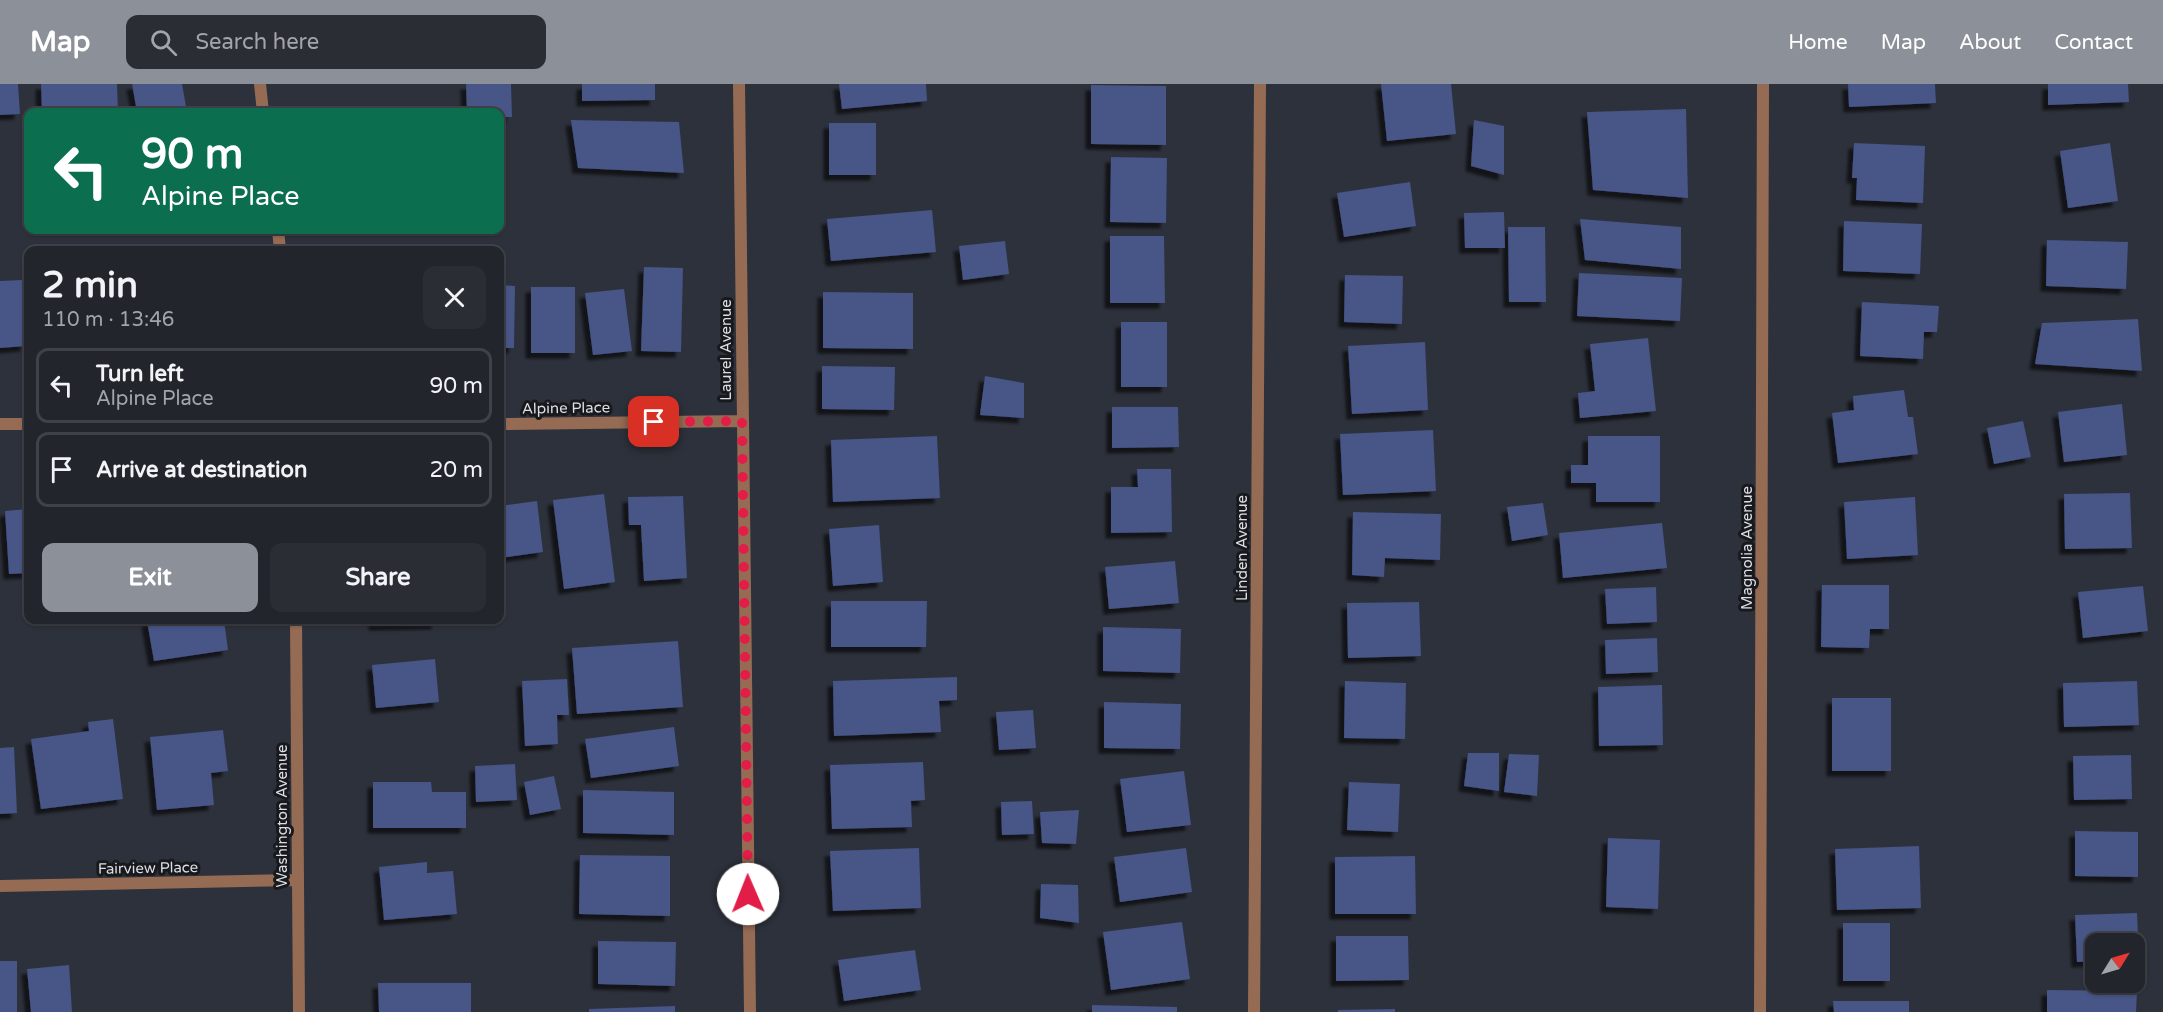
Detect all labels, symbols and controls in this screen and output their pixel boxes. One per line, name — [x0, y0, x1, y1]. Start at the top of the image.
search box — [126, 15, 546, 69]
text: Map — [30, 25, 90, 59]
icon: search — [147, 26, 180, 59]
text: Search here — [195, 29, 319, 55]
text: Home — [1788, 30, 1848, 55]
text: Map — [1881, 30, 1926, 55]
text: About — [1959, 30, 2021, 55]
text: Contact — [2054, 30, 2133, 55]
text: 90 m — [141, 129, 243, 180]
icon: left — [42, 132, 120, 210]
text: Alpine Place — [141, 180, 300, 213]
text: 2 min — [42, 264, 138, 307]
button: close — [423, 266, 486, 329]
street label: Laurel Avenue — [717, 299, 735, 401]
text: 110 m · 13:46 — [42, 308, 174, 332]
text: Turn left — [96, 361, 184, 387]
icon: left — [45, 369, 78, 402]
text: 90 m — [429, 373, 483, 399]
text: Alpine Place — [96, 387, 214, 411]
pin — [628, 396, 679, 447]
street label: Alpine Place — [522, 398, 610, 418]
icon: arrive — [637, 405, 670, 438]
icon: arrive — [45, 453, 78, 486]
text: Arrive at destination — [96, 457, 307, 483]
text: 20 m — [429, 457, 483, 483]
street label: Magnolia Avenue — [1738, 486, 1756, 610]
street label: Linden Avenue — [1233, 495, 1251, 601]
button: Exit — [42, 543, 258, 612]
button: Share — [270, 543, 486, 612]
street label: Washington Avenue — [273, 744, 291, 888]
street label: Fairview Place — [98, 858, 198, 878]
position arrow — [716, 862, 780, 926]
north arrow — [2085, 933, 2145, 993]
map controls — [2085, 933, 2145, 993]

